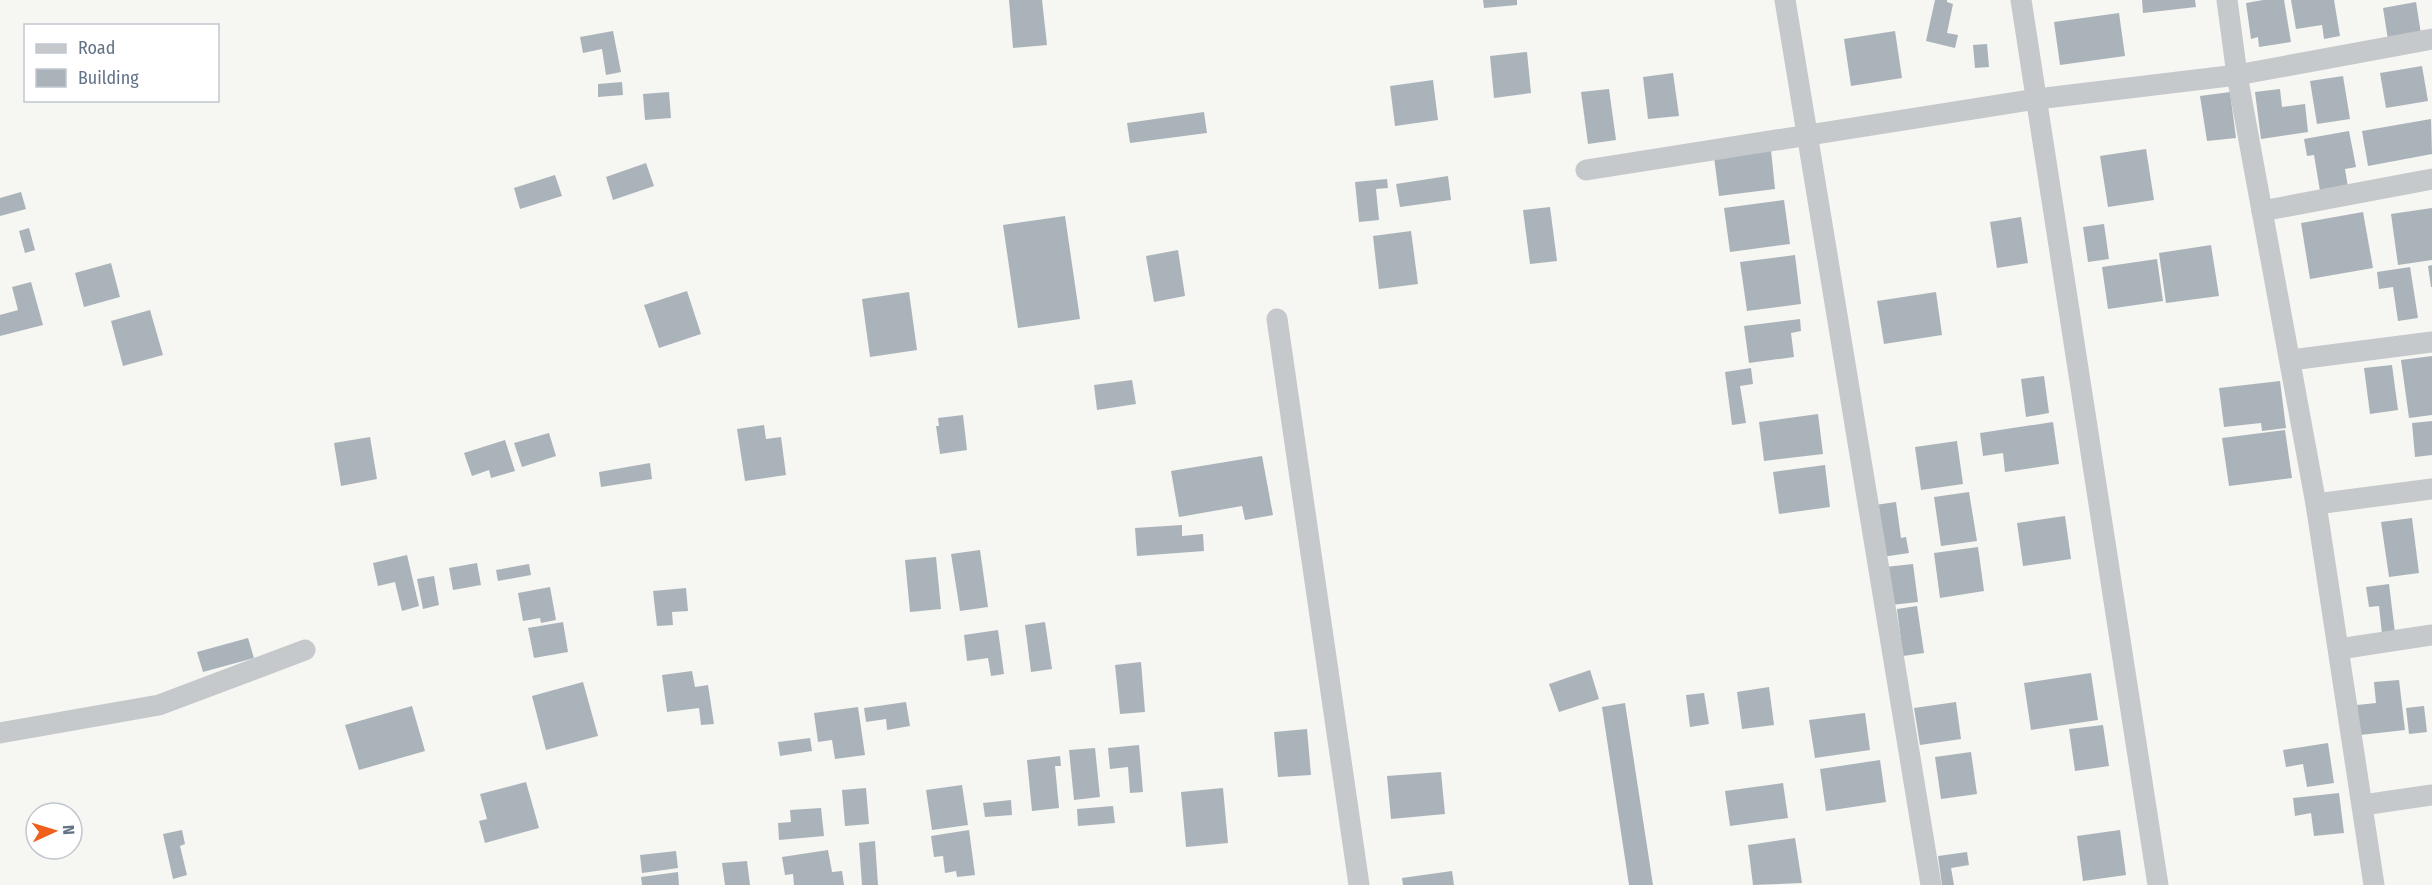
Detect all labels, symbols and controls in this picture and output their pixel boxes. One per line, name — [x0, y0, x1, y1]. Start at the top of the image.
legend — [24, 24, 219, 102]
text: Road — [78, 37, 115, 59]
text: Building — [78, 67, 139, 89]
north arrow — [24, 801, 84, 861]
text: N — [59, 825, 78, 835]

